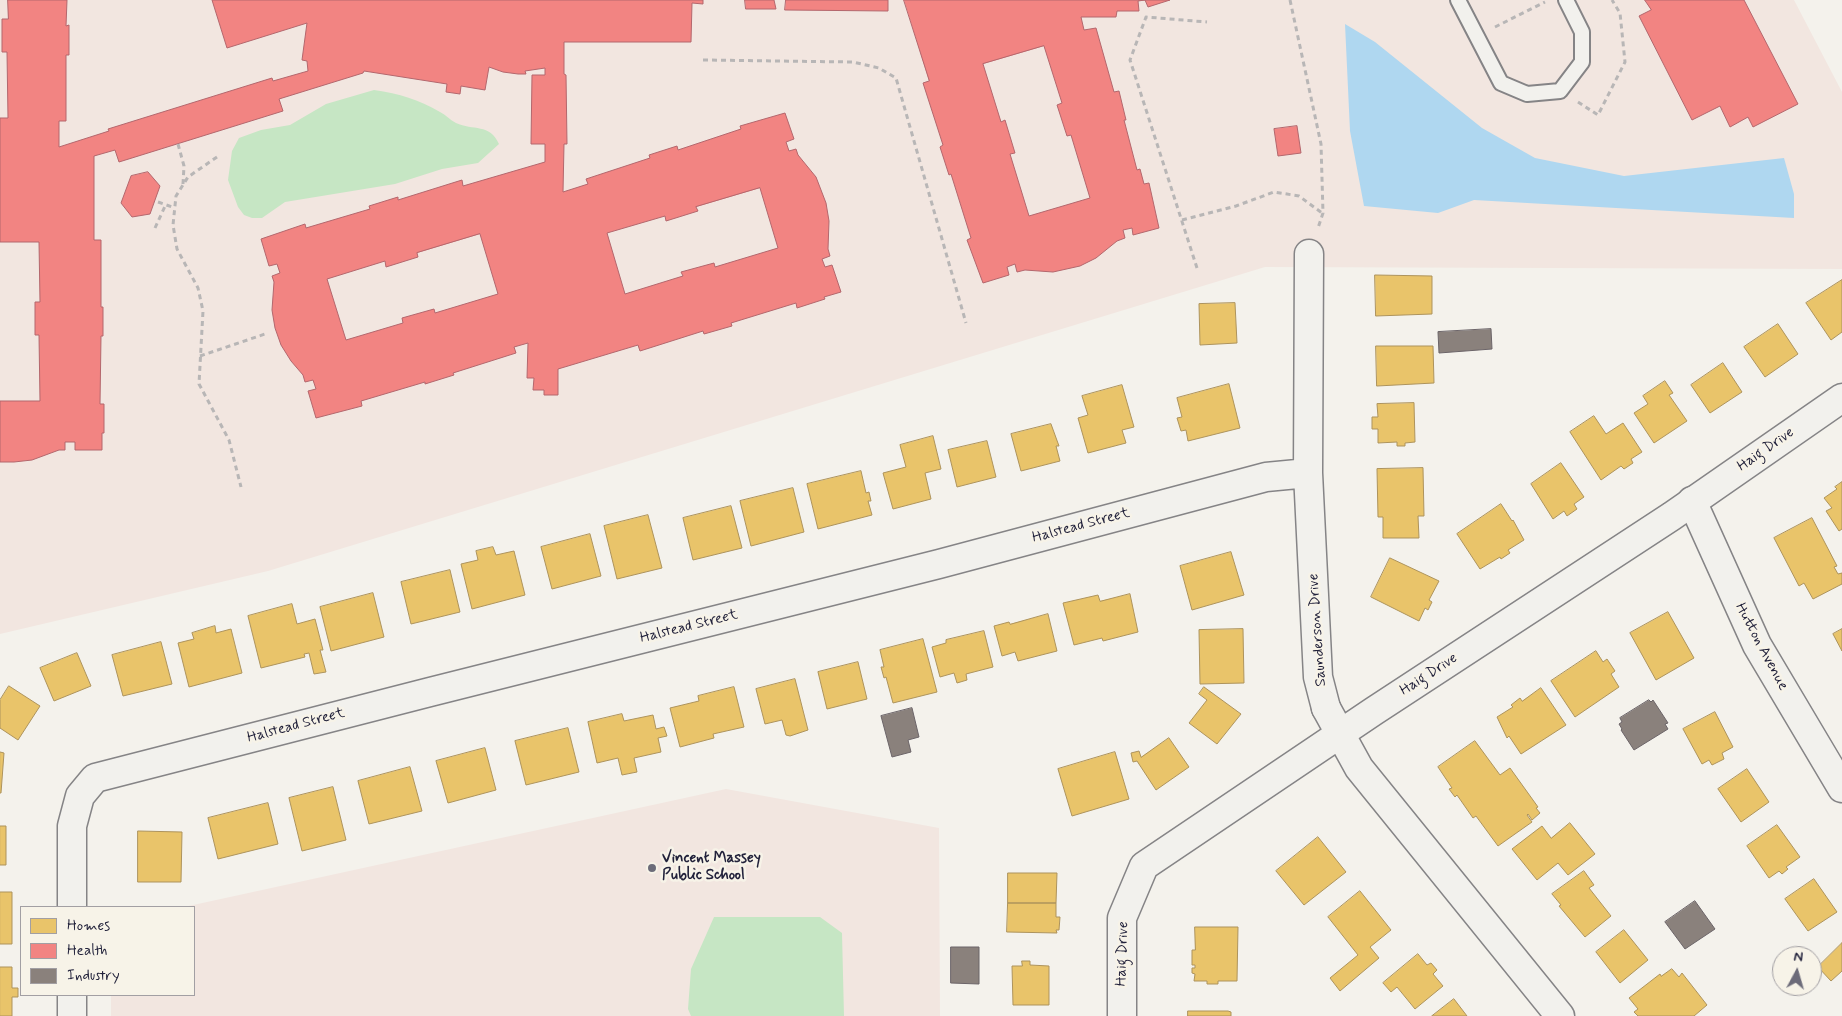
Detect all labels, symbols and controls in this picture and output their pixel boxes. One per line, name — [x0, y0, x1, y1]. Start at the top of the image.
street label: Haig Drive — [1734, 424, 1798, 476]
street label: Halstead Street — [1030, 504, 1132, 548]
street label: Saunderson Drive — [1305, 573, 1331, 687]
street label: Hutton Avenue — [1730, 600, 1792, 694]
street label: Halstead Street — [638, 606, 740, 648]
street label: Haig Drive — [1397, 650, 1461, 700]
street label: Halstead Street — [245, 704, 347, 748]
place label: Vincent Massey Public School — [662, 850, 761, 885]
marker: Vincent Massey Public School — [646, 862, 658, 874]
legend — [20, 906, 195, 996]
text: Homes — [67, 916, 110, 936]
street label: Haig Drive — [1113, 921, 1133, 987]
text: Health — [67, 941, 108, 961]
north arrow — [1772, 946, 1822, 996]
text: N — [1793, 948, 1804, 967]
text: Industry — [67, 966, 120, 986]

